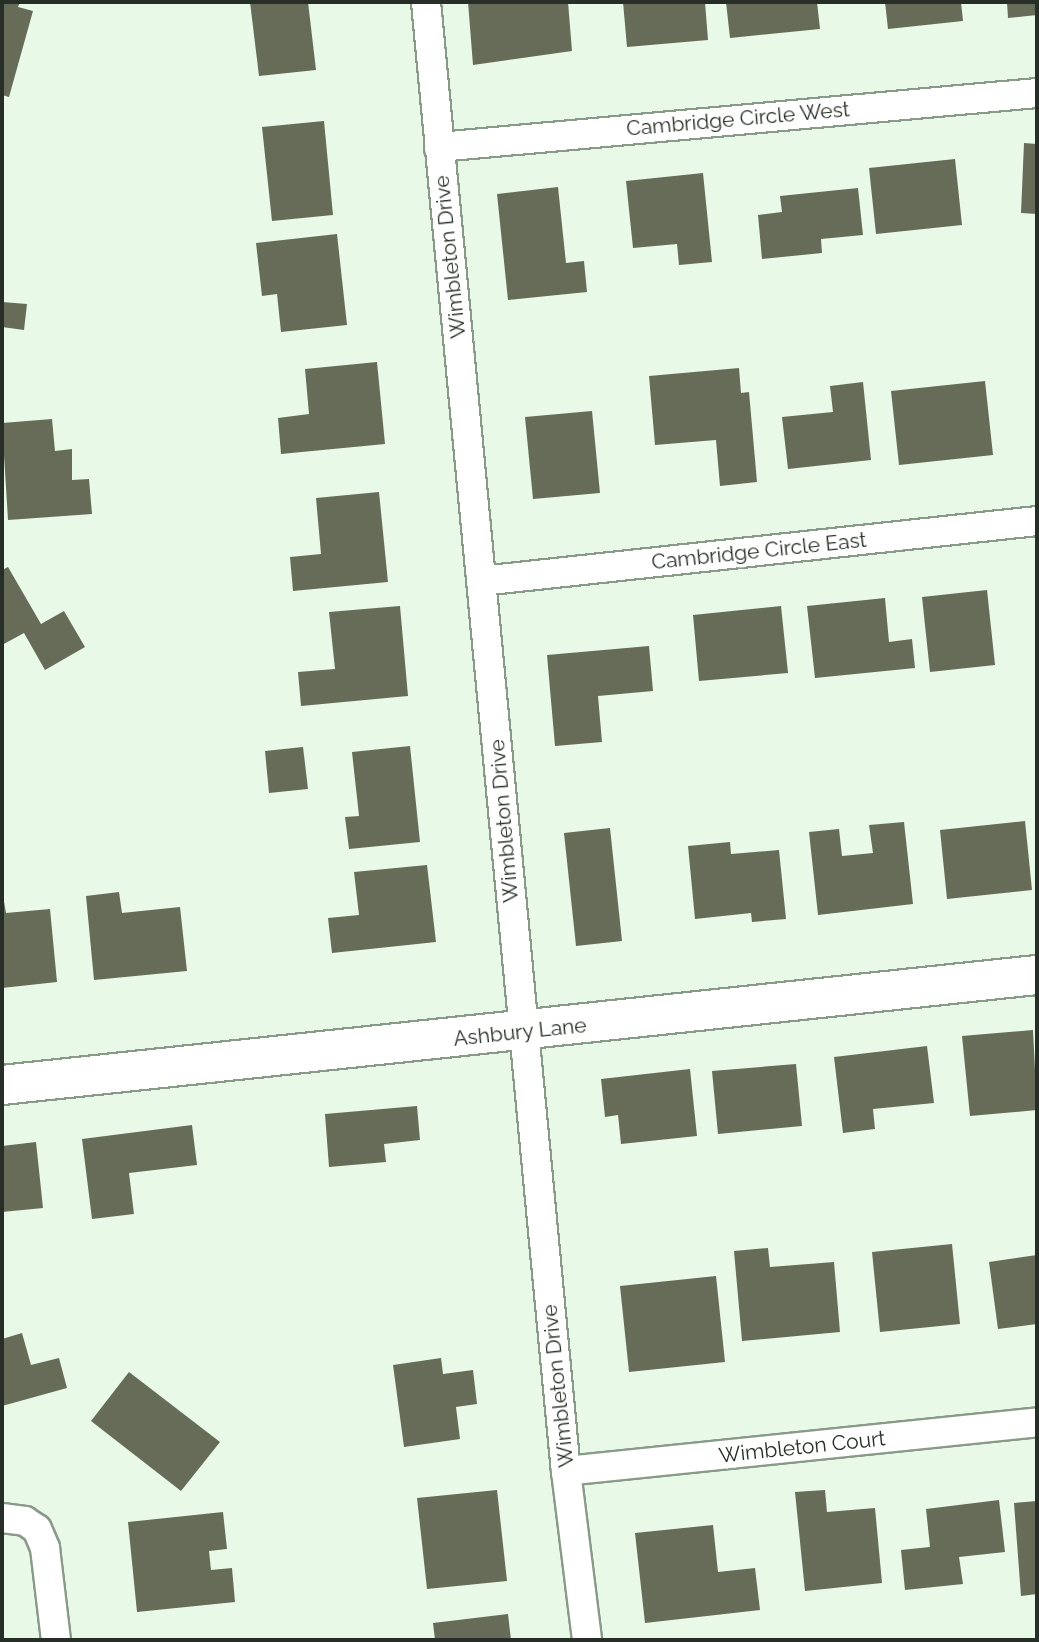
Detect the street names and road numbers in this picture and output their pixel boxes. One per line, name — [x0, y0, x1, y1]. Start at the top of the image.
street label: Cambridge Circle West — [625, 97, 851, 141]
street label: Wimbleton Drive — [429, 174, 471, 340]
street label: Cambridge Circle East — [650, 527, 868, 575]
street label: Wimbleton Drive — [484, 738, 524, 904]
street label: Ashbury Lane — [452, 1012, 588, 1052]
street label: Wimbleton Drive — [537, 1303, 579, 1469]
street label: Wimbleton Court — [717, 1426, 887, 1468]

